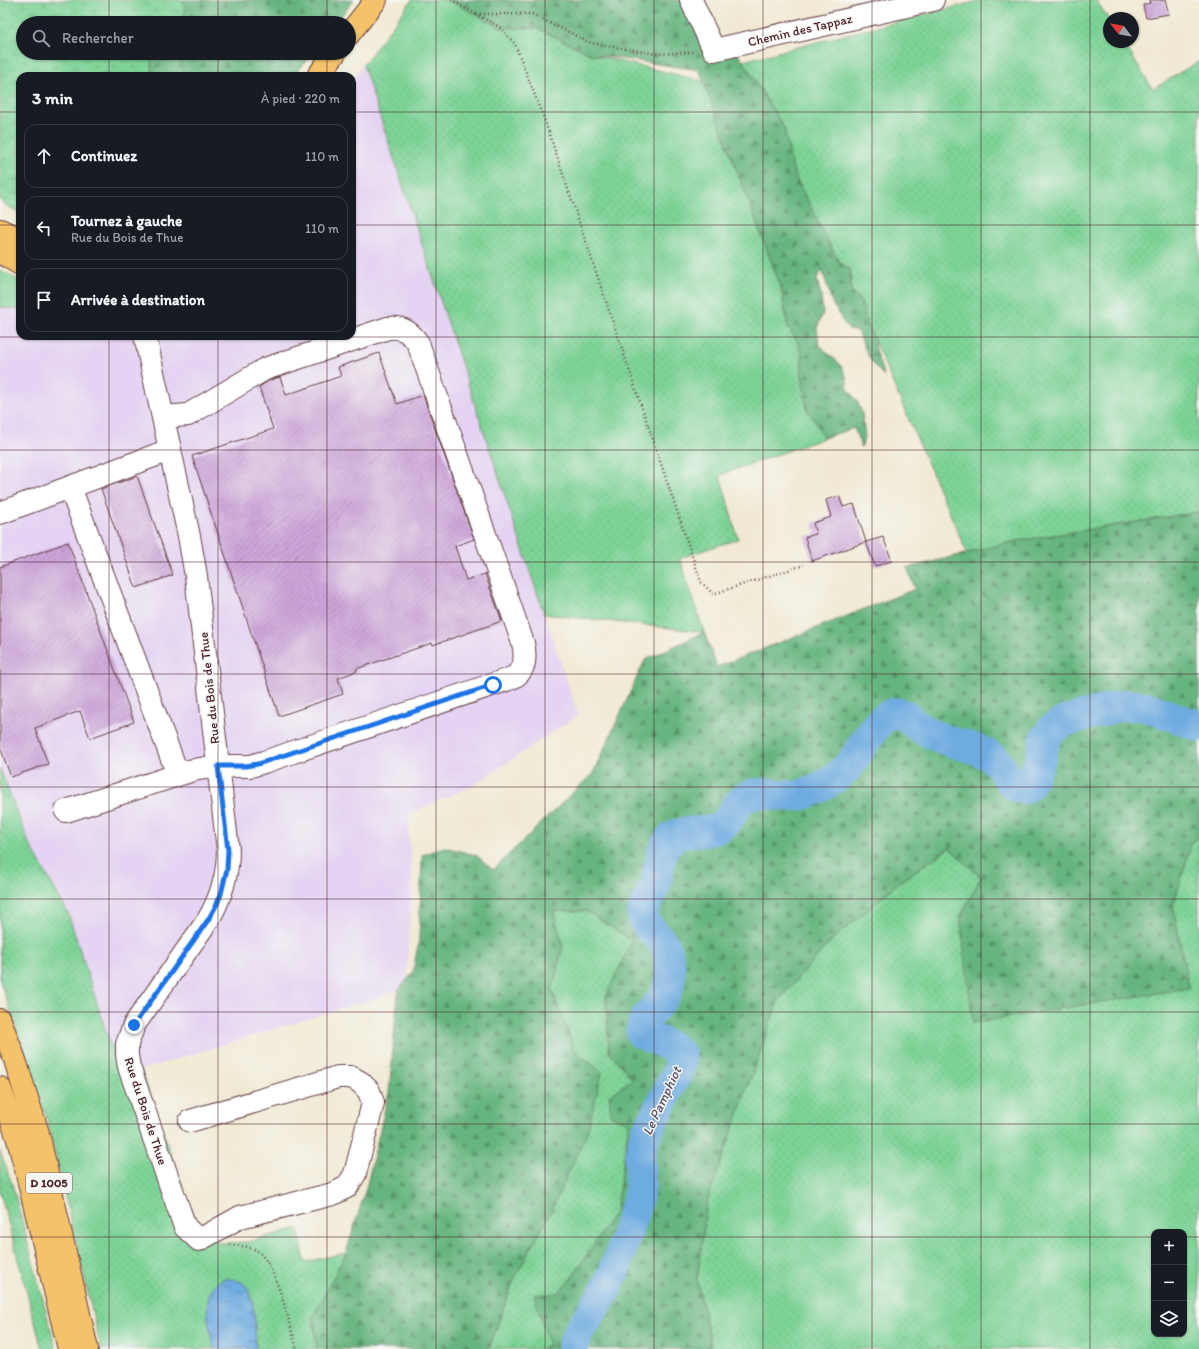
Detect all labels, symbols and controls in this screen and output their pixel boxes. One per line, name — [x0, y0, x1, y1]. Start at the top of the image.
street label: Chemin des Tappaz — [746, 11, 854, 49]
north arrow — [1103, 12, 1139, 48]
search box — [16, 16, 356, 60]
icon: search — [30, 27, 52, 49]
text: Rechercher — [62, 29, 134, 47]
text: 3 min — [32, 88, 73, 108]
text: À pied · 220 m — [261, 91, 340, 106]
icon: ahead — [33, 145, 55, 167]
text: Continuez — [71, 147, 137, 165]
text: 110 m — [305, 149, 339, 164]
text: Tournez à gauche — [71, 212, 182, 230]
icon: left — [33, 217, 55, 239]
text: 110 m — [305, 221, 339, 236]
text: Rue du Bois de Thue — [71, 230, 183, 245]
icon: arrive — [33, 289, 55, 311]
text: Arrivée à destination — [71, 291, 205, 309]
street label: Rue du Bois de Thue — [196, 631, 222, 745]
route start — [484, 676, 502, 694]
route end — [125, 1016, 143, 1034]
street label: Rue du Bois de Thue — [121, 1055, 171, 1167]
water label: Le Pamphiot — [639, 1062, 686, 1138]
road number: D 1005 — [26, 1173, 72, 1193]
map controls — [1151, 1229, 1187, 1337]
button: + — [1151, 1229, 1187, 1265]
button: − — [1151, 1265, 1187, 1301]
button: layers — [1151, 1301, 1187, 1337]

